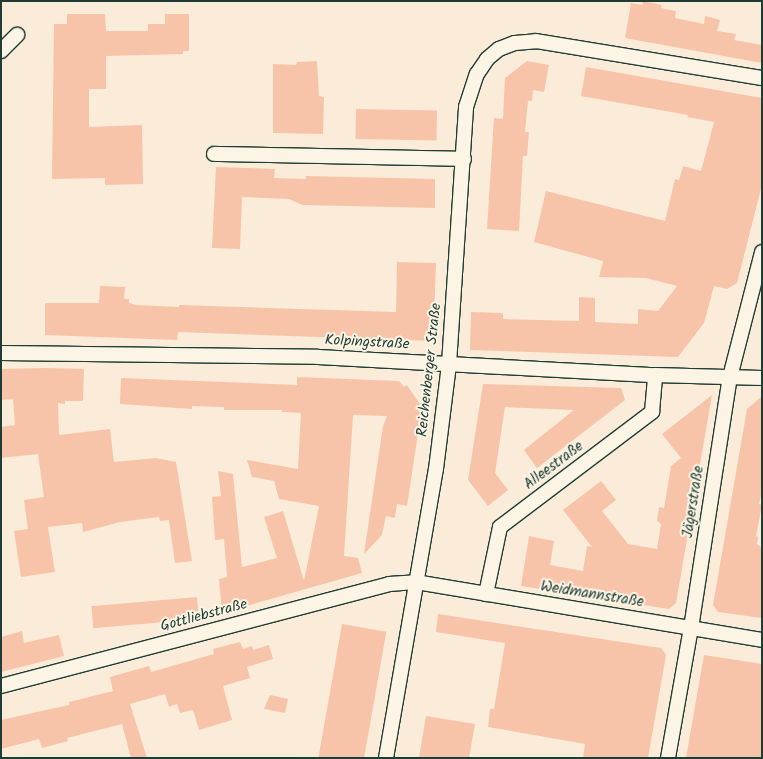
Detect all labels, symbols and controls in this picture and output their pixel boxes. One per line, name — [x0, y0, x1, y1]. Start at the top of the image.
street label: Reichenberger Straße — [414, 302, 446, 438]
street label: Kolpingstraße — [324, 332, 410, 354]
street label: Alleestraße — [521, 438, 587, 494]
street label: Jägerstraße — [679, 465, 709, 539]
street label: Weidmannstraße — [539, 578, 645, 612]
street label: Gottliebstraße — [159, 596, 249, 636]

